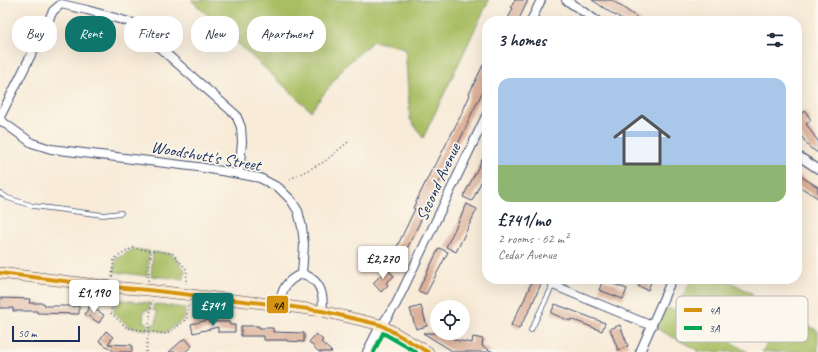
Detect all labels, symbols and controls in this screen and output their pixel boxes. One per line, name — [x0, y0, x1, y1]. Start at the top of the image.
chip: Buy — [12, 16, 57, 52]
chip: Rent — [65, 16, 116, 52]
chip: Filters — [124, 16, 183, 52]
chip: New — [191, 16, 239, 52]
chip: Apartment — [247, 16, 326, 52]
icon: filters — [764, 29, 786, 51]
text: 3 homes — [498, 30, 546, 51]
icon: home — [606, 104, 678, 176]
street label: Woodshutt's Street — [150, 136, 265, 176]
street label: Second Avenue — [411, 139, 466, 224]
text: £741/mo — [498, 210, 550, 231]
text: 2 rooms · 62 m² — [498, 231, 568, 247]
pin: £2,270 — [350, 246, 416, 280]
text: Cedar Avenue — [498, 247, 556, 263]
text: £2,270 — [367, 251, 399, 267]
pin: £1,190 — [61, 280, 127, 314]
text: £1,190 — [78, 285, 110, 301]
pin: £741 — [189, 293, 237, 327]
line badge: 4A — [266, 295, 289, 314]
legend — [676, 296, 808, 342]
text: £741 — [201, 298, 225, 314]
text: 4A — [273, 298, 285, 312]
map controls — [430, 300, 470, 340]
button: locate — [430, 300, 470, 340]
text: 4A — [709, 303, 720, 317]
text: 3A — [709, 321, 720, 335]
scale bar — [12, 324, 80, 343]
text: 50 m — [18, 326, 37, 340]

